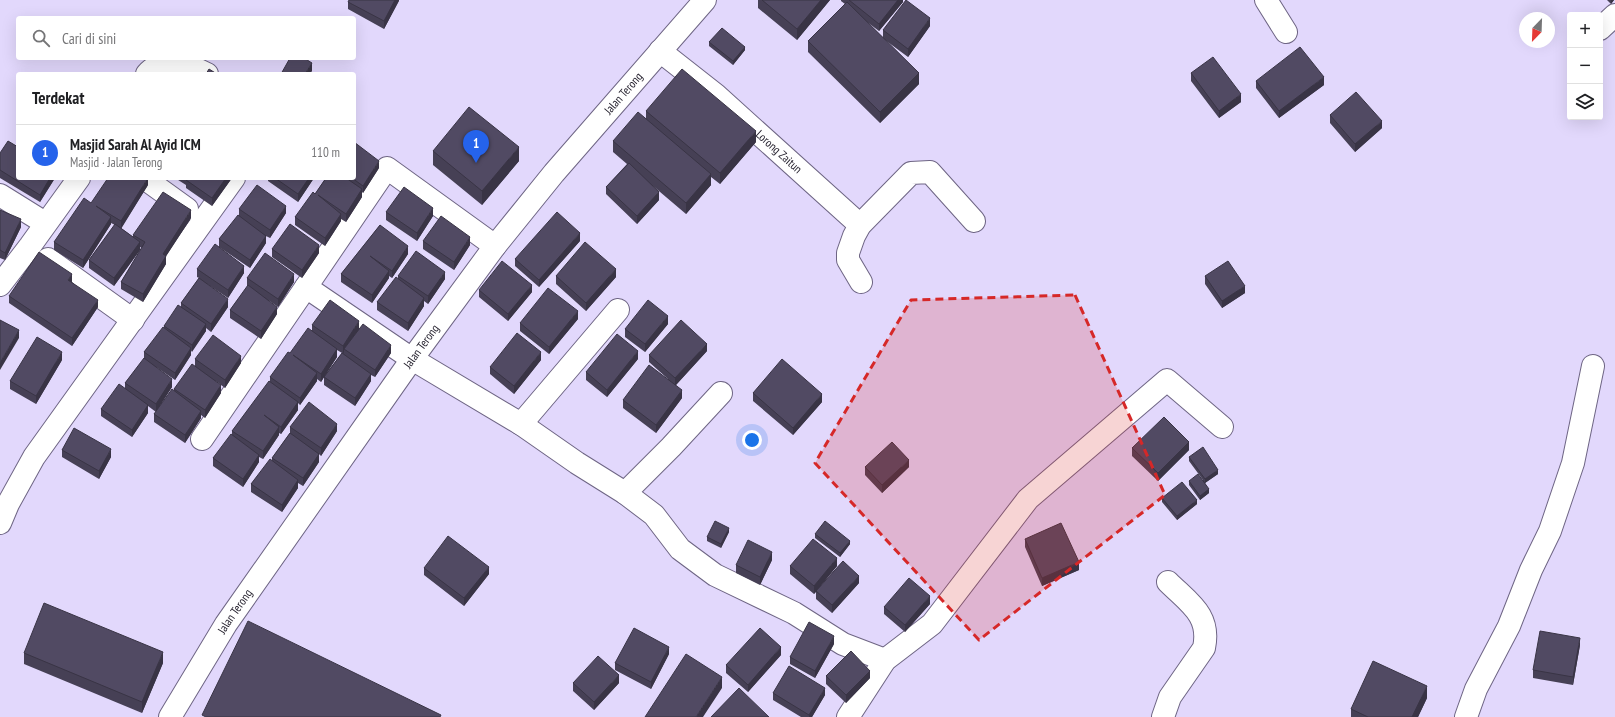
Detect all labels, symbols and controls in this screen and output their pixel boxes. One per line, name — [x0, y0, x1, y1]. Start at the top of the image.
north arrow — [1519, 12, 1555, 48]
map controls — [1567, 12, 1603, 120]
button: + — [1567, 12, 1603, 48]
search box — [16, 16, 356, 60]
icon: search — [30, 27, 52, 49]
text: Cari di sini — [62, 29, 116, 48]
button: − — [1567, 48, 1603, 84]
street label: Jalan Terong — [600, 69, 645, 118]
button: layers — [1567, 84, 1603, 120]
text: Terdekat — [32, 87, 84, 109]
street label: Lorong Zaitun — [753, 127, 806, 176]
pin: 1 — [463, 130, 489, 163]
text: Masjid Sarah Al Ayid ICM — [70, 135, 201, 154]
text: 1 — [42, 144, 48, 161]
text: 110 m — [311, 144, 340, 161]
text: Masjid · Jalan Terong — [70, 154, 162, 171]
street label: Jalan Terong — [399, 321, 442, 372]
your location — [742, 430, 762, 450]
street label: Jalan Terong — [213, 586, 255, 637]

